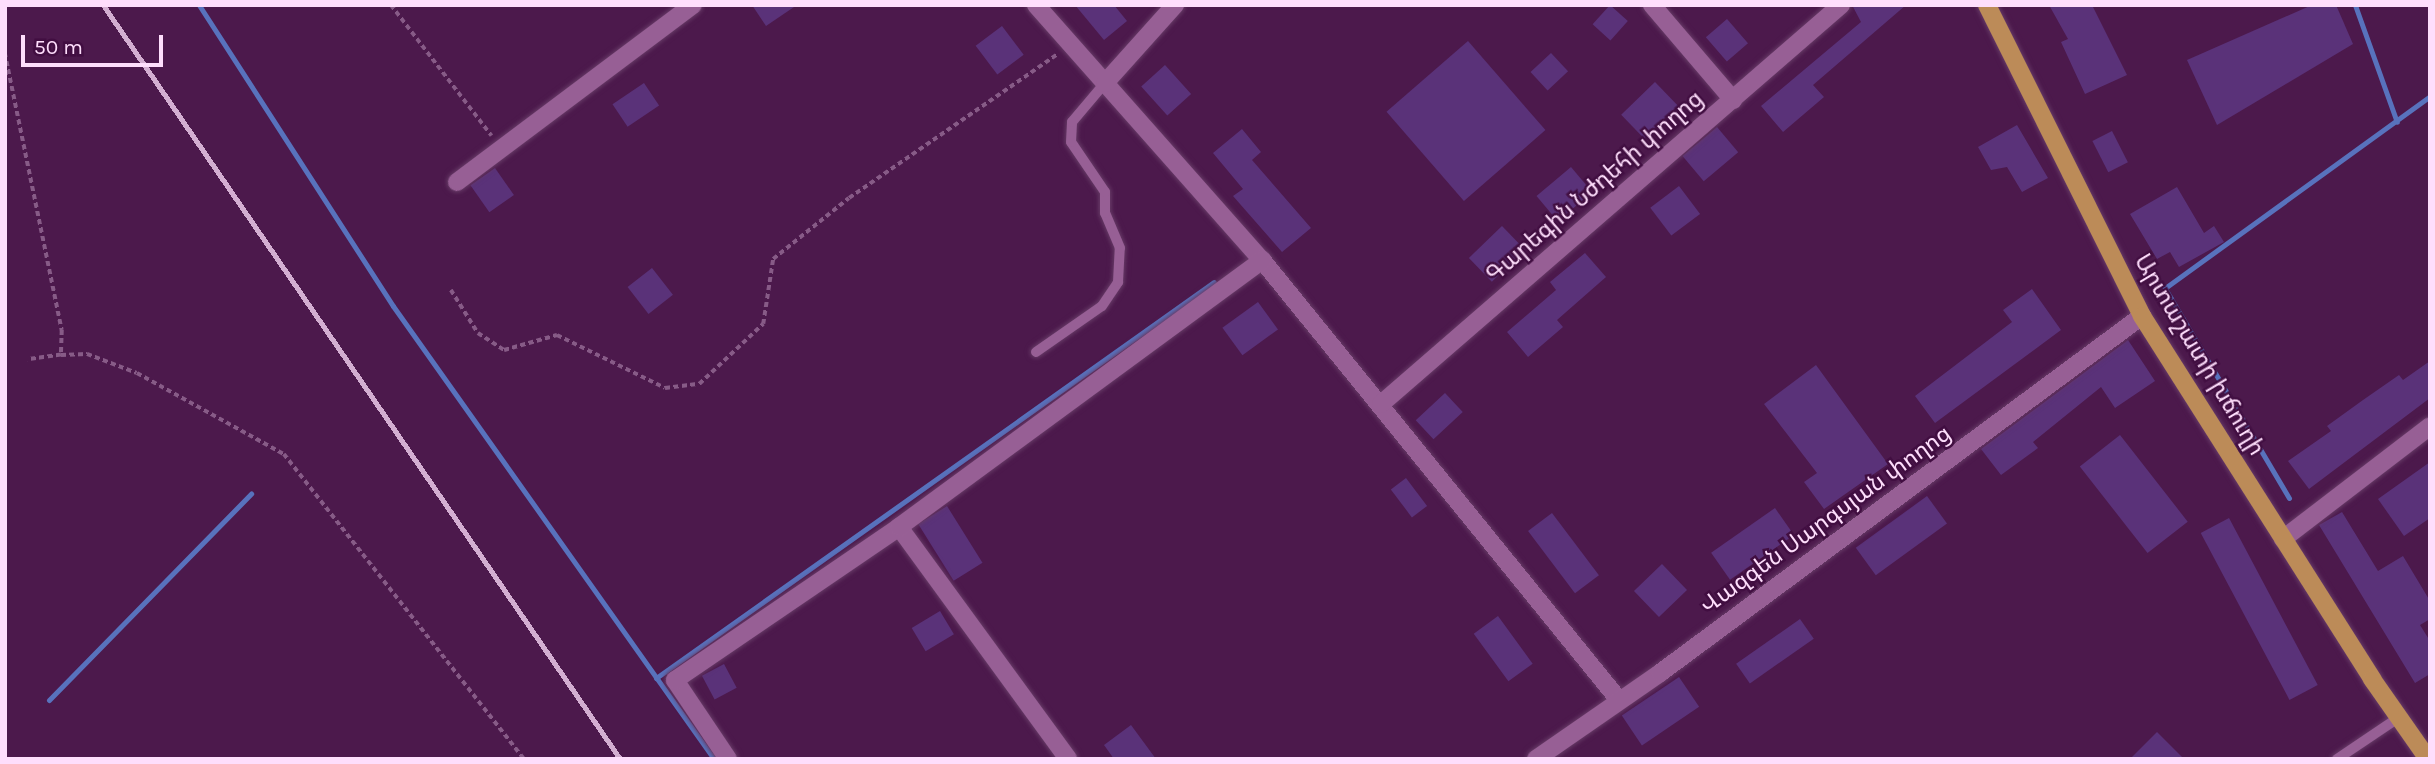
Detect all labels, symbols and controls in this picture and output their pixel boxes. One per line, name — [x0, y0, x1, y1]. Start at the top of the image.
scale bar — [24, 21, 166, 65]
text: 50 m — [34, 35, 83, 59]
street label: Գարեգին Նժդեհի փողոց — [1481, 85, 1709, 289]
street label: Արտաշատի խճուղի — [2128, 249, 2270, 461]
street label: Վազգեն Սարգսյան փողոց — [1695, 420, 1957, 620]

